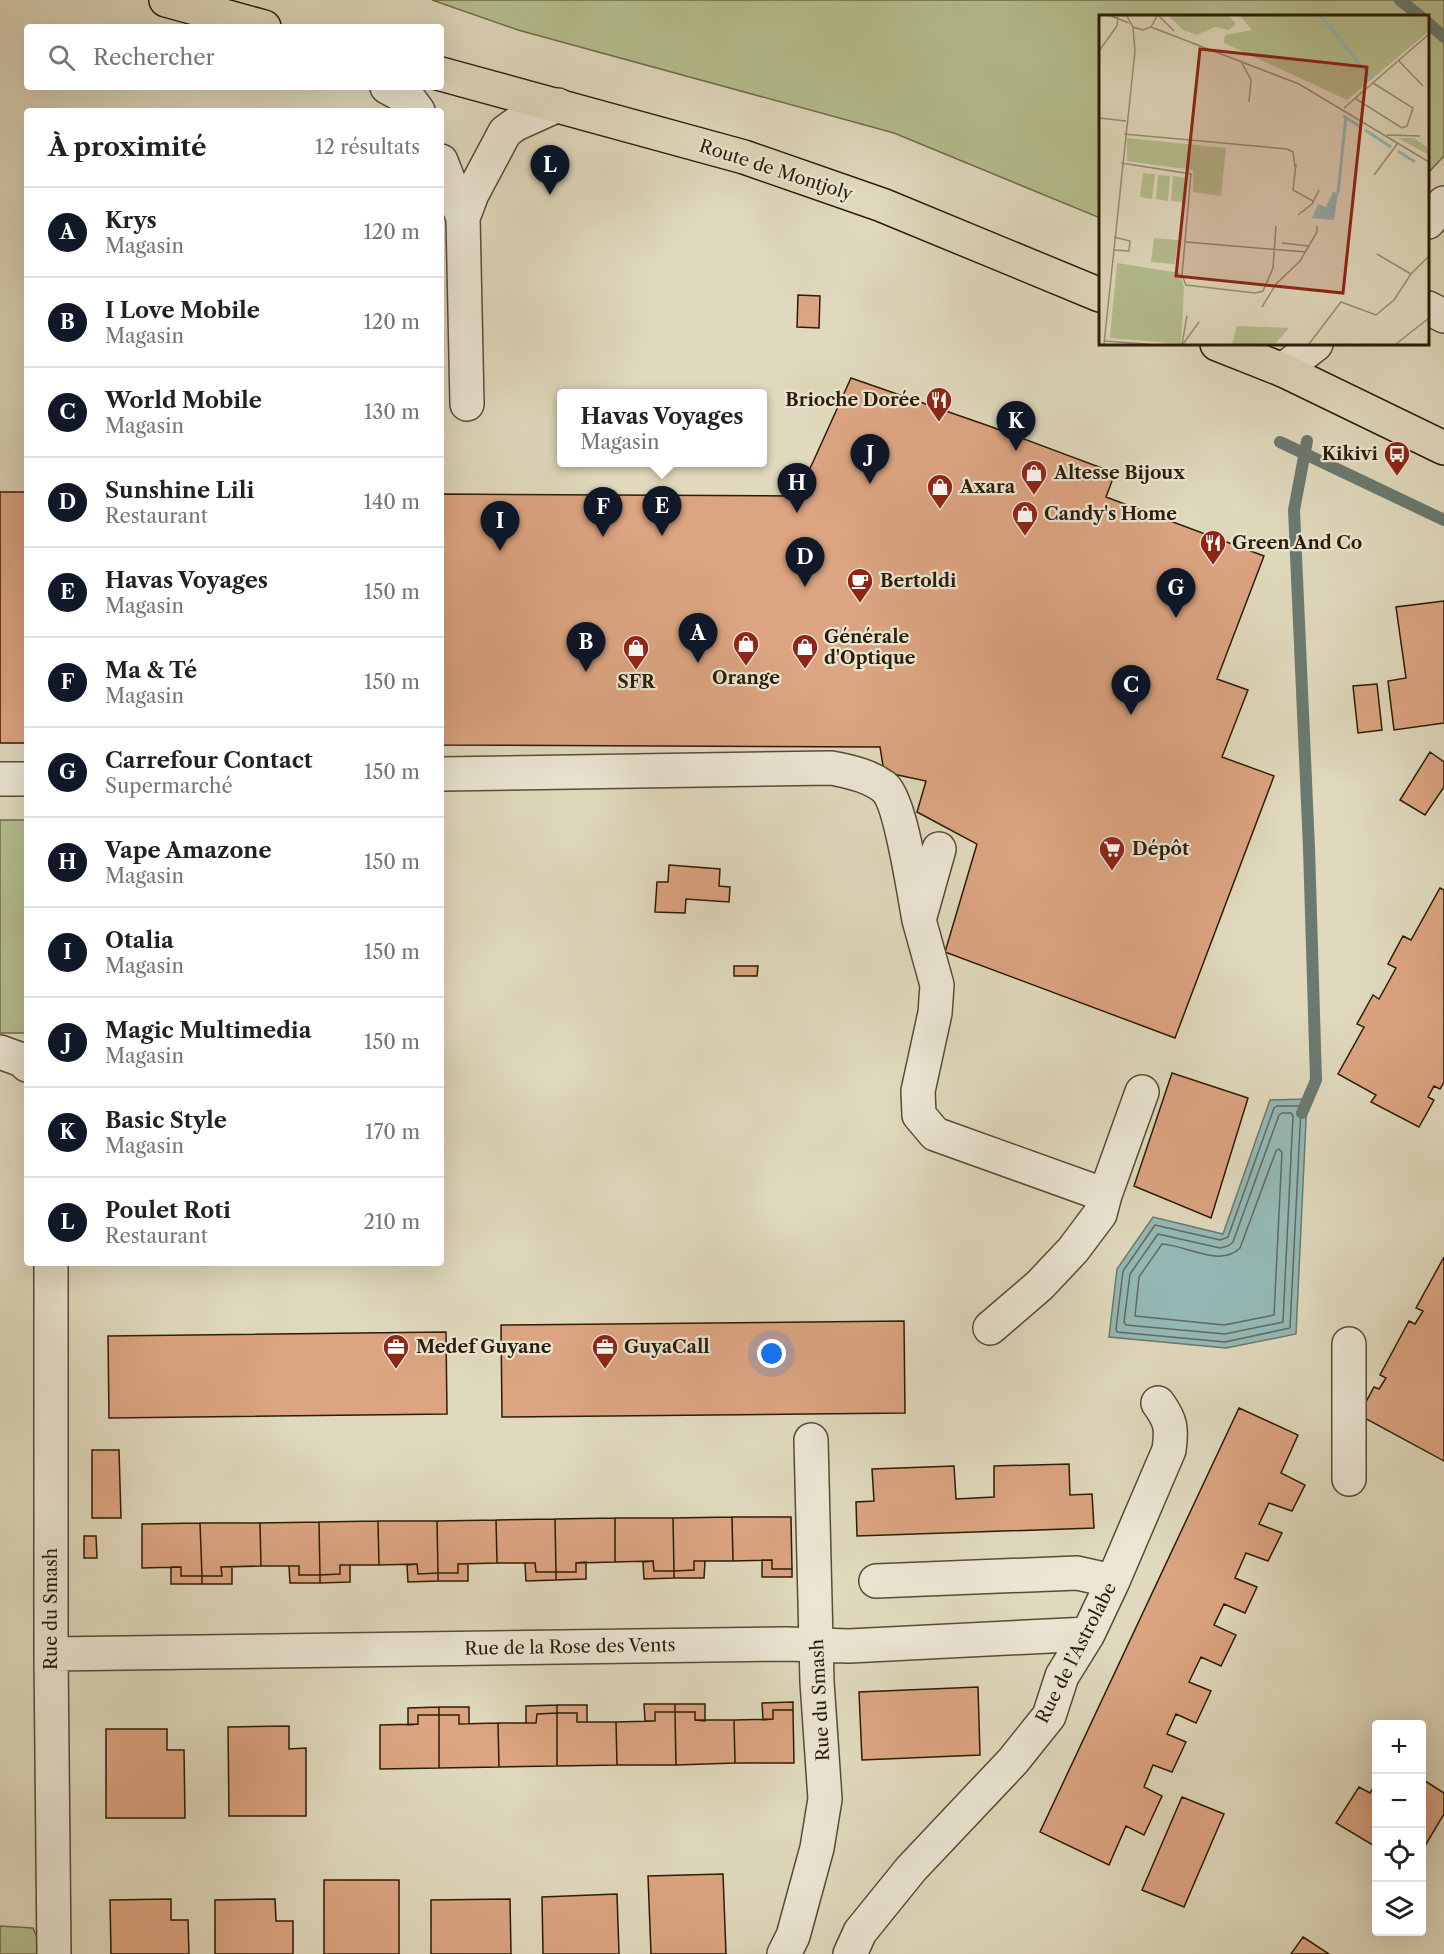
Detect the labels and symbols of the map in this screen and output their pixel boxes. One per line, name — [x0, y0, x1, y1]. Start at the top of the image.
inset map — [1099, 15, 1429, 345]
street label: Route de Montjoly — [697, 135, 856, 205]
pin: L — [530, 146, 570, 195]
restaurant icon: Brioche Dorée — [924, 385, 954, 423]
place label: Brioche Dorée — [785, 389, 920, 411]
pin: K — [996, 402, 1036, 451]
pin: J — [850, 434, 890, 484]
bus stop icon: Kikivi — [1382, 439, 1412, 477]
place label: Kikivi — [1322, 443, 1379, 465]
shop icon: Altesse Bijoux — [1019, 458, 1049, 496]
place label: Altesse Bijoux — [1053, 462, 1185, 484]
pin: H — [778, 464, 816, 513]
shop icon: Axara — [925, 472, 955, 510]
place label: Axara — [959, 476, 1016, 498]
pin: E — [642, 486, 682, 536]
pin: F — [584, 488, 622, 537]
shop icon: Candy's Home — [1010, 499, 1040, 537]
pin: I — [480, 502, 520, 551]
place label: Candy's Home — [1044, 503, 1177, 525]
restaurant icon: Green And Co — [1198, 528, 1228, 566]
place label: Green And Co — [1232, 532, 1362, 554]
pin: D — [786, 538, 824, 587]
cafe icon: Bertoldi — [845, 566, 875, 604]
pin: G — [1156, 568, 1196, 618]
place label: Bertoldi — [880, 570, 957, 592]
pin: A — [678, 614, 718, 663]
pin: B — [566, 622, 606, 672]
place label: Générale d'Optique — [824, 626, 916, 669]
shop icon: Orange — [731, 629, 761, 667]
shop icon: Générale d'Optique — [790, 632, 820, 670]
shop icon: SFR — [621, 633, 651, 671]
pin: C — [1112, 666, 1150, 715]
place label: Orange — [712, 667, 780, 689]
place label: SFR — [617, 671, 656, 693]
supermarket icon: Dépôt — [1097, 834, 1127, 872]
place label: Dépôt — [1132, 838, 1190, 860]
office icon: Medef Guyane — [381, 1332, 411, 1370]
office icon: GuyaCall — [590, 1332, 620, 1370]
place label: Medef Guyane — [416, 1336, 552, 1358]
place label: GuyaCall — [624, 1336, 710, 1358]
your location — [757, 1339, 786, 1368]
street label: Rue du Smash — [40, 1548, 62, 1670]
street label: Rue de l’Astrolabe — [1031, 1579, 1121, 1727]
street label: Rue de la Rose des Vents — [464, 1634, 676, 1660]
street label: Rue du Smash — [806, 1638, 834, 1762]

